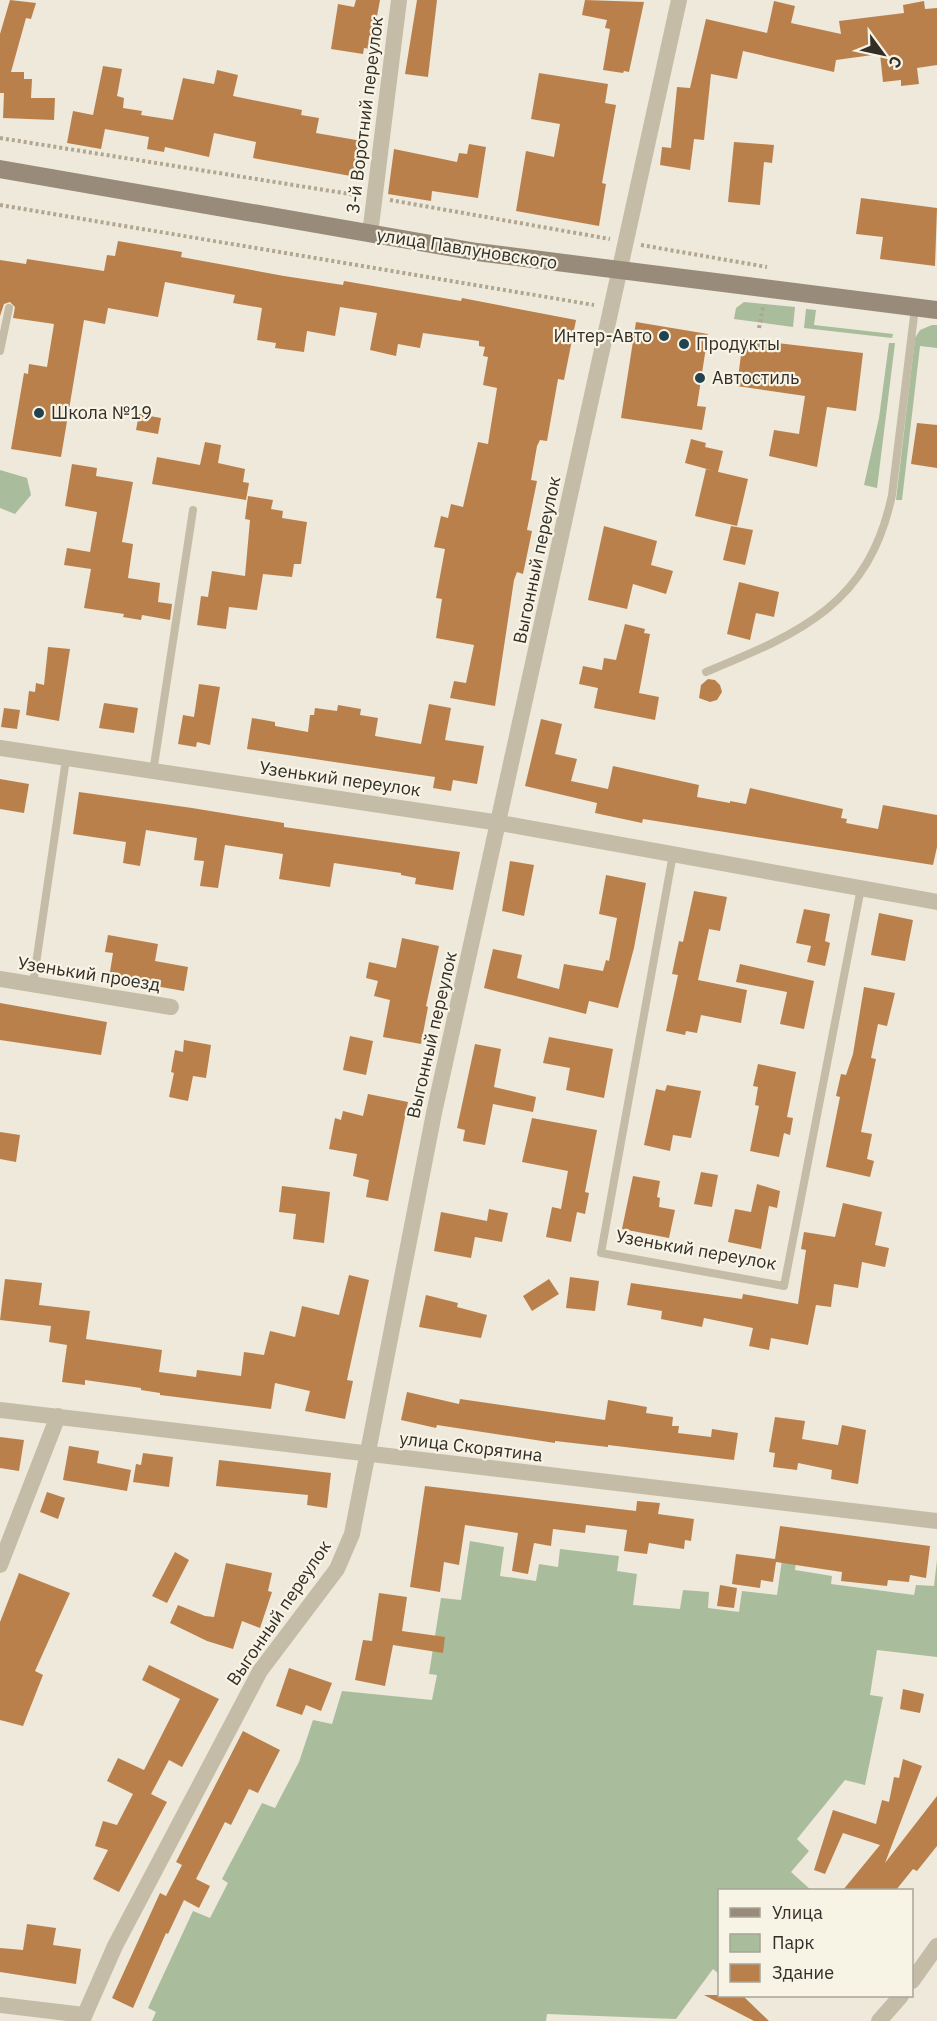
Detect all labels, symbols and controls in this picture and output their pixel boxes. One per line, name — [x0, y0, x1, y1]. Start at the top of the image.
street label: 3-й Воротний переулок — [341, 15, 388, 215]
north arrow — [853, 24, 913, 84]
text: С — [884, 52, 907, 72]
street label: улица Павлуновского — [375, 223, 559, 274]
place label: Интер-Авто — [553, 324, 652, 347]
marker: Интер-Авто — [657, 329, 671, 343]
place label: Продукты — [696, 332, 780, 355]
marker: Продукты — [677, 337, 691, 351]
place label: Автостиль — [712, 366, 799, 389]
marker: Автостиль — [693, 371, 707, 385]
place label: Школа №19 — [51, 401, 152, 424]
marker: Школа №19 — [32, 406, 46, 420]
street label: Выгонный переулок — [508, 474, 566, 646]
street label: Узенький переулок — [258, 756, 423, 801]
street label: Выгонный переулок — [401, 949, 462, 1121]
street label: Узенький проезд — [16, 951, 162, 996]
street label: Узенький переулок — [614, 1224, 778, 1275]
street label: улица Скорятина — [398, 1426, 544, 1467]
street label: Выгонный переулок — [221, 1535, 336, 1690]
legend — [718, 1889, 913, 1997]
text: Улица — [772, 1901, 823, 1924]
text: Парк — [772, 1931, 815, 1954]
text: Здание — [772, 1961, 834, 1984]

